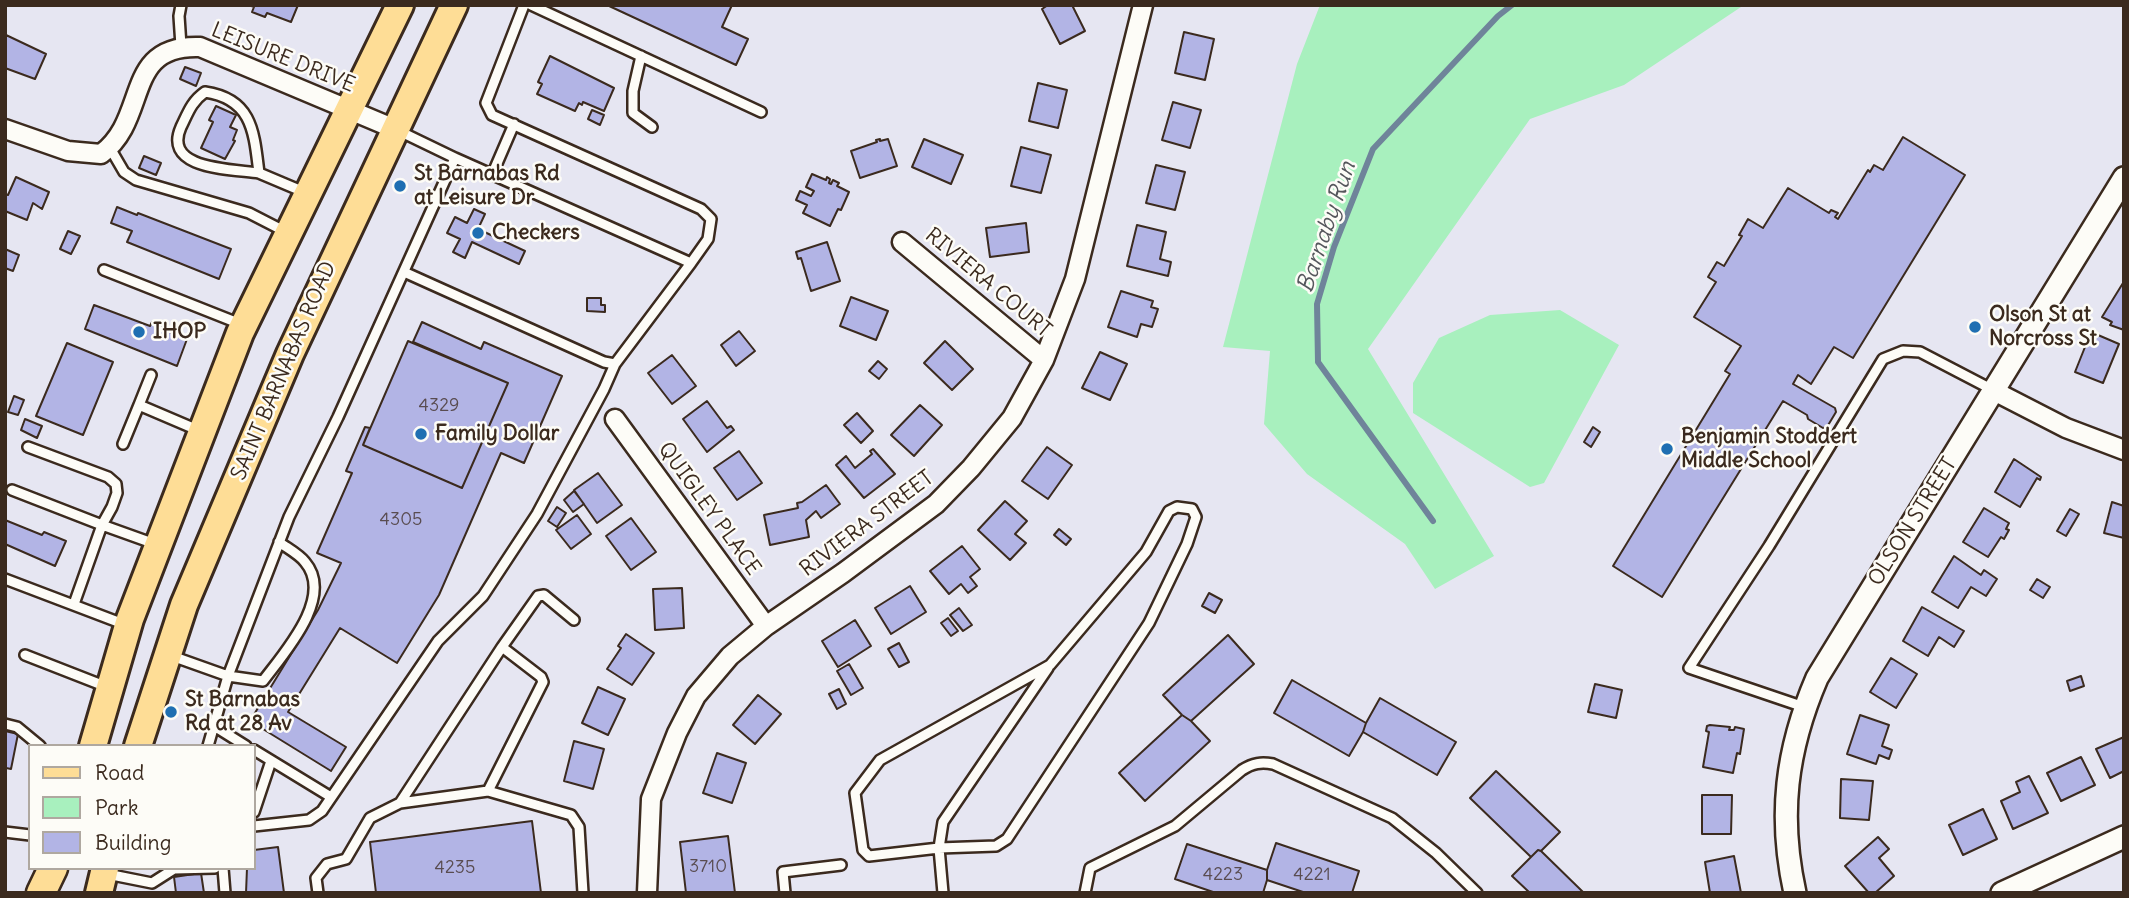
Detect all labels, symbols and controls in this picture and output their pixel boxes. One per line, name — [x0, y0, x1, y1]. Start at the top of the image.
street label: LEISURE DRIVE — [208, 18, 358, 98]
water label: Barnaby Run — [1292, 158, 1362, 296]
place label: St Barnabas Rd at Leisure Dr — [414, 161, 560, 211]
marker: St Barnabas Rd at Leisure Dr — [392, 178, 408, 194]
place label: Checkers — [492, 220, 580, 246]
street label: RIVIERA COURT — [920, 223, 1056, 343]
marker: Checkers — [470, 225, 486, 241]
street label: SAINT BARNABAS ROAD — [226, 258, 342, 484]
place label: Olson St at Norcross St — [1989, 302, 2097, 352]
place label: IHOP — [153, 319, 206, 345]
marker: Olson St at Norcross St — [1967, 319, 1983, 335]
marker: IHOP — [131, 324, 147, 340]
house number: 4329 — [419, 395, 459, 417]
place label: Family Dollar — [435, 421, 559, 447]
place label: Benjamin Stoddert Middle School — [1681, 424, 1857, 474]
marker: Family Dollar — [413, 426, 429, 442]
street label: QUIGLEY PLACE — [652, 438, 766, 580]
marker: Benjamin Stoddert Middle School — [1659, 441, 1675, 457]
street label: OLSON STREET — [1863, 453, 1963, 591]
street label: RIVIERA STREET — [795, 466, 939, 582]
house number: 4305 — [380, 509, 422, 531]
place label: St Barnabas Rd at 28 Av — [185, 687, 300, 737]
marker: St Barnabas Rd at 28 Av — [163, 704, 179, 720]
legend — [28, 744, 256, 870]
text: Road — [95, 759, 144, 786]
text: Park — [95, 794, 138, 821]
text: Building — [95, 829, 171, 856]
house number: 3710 — [689, 856, 727, 878]
house number: 4235 — [435, 857, 475, 879]
house number: 4223 — [1203, 864, 1243, 886]
house number: 4221 — [1293, 864, 1331, 886]

